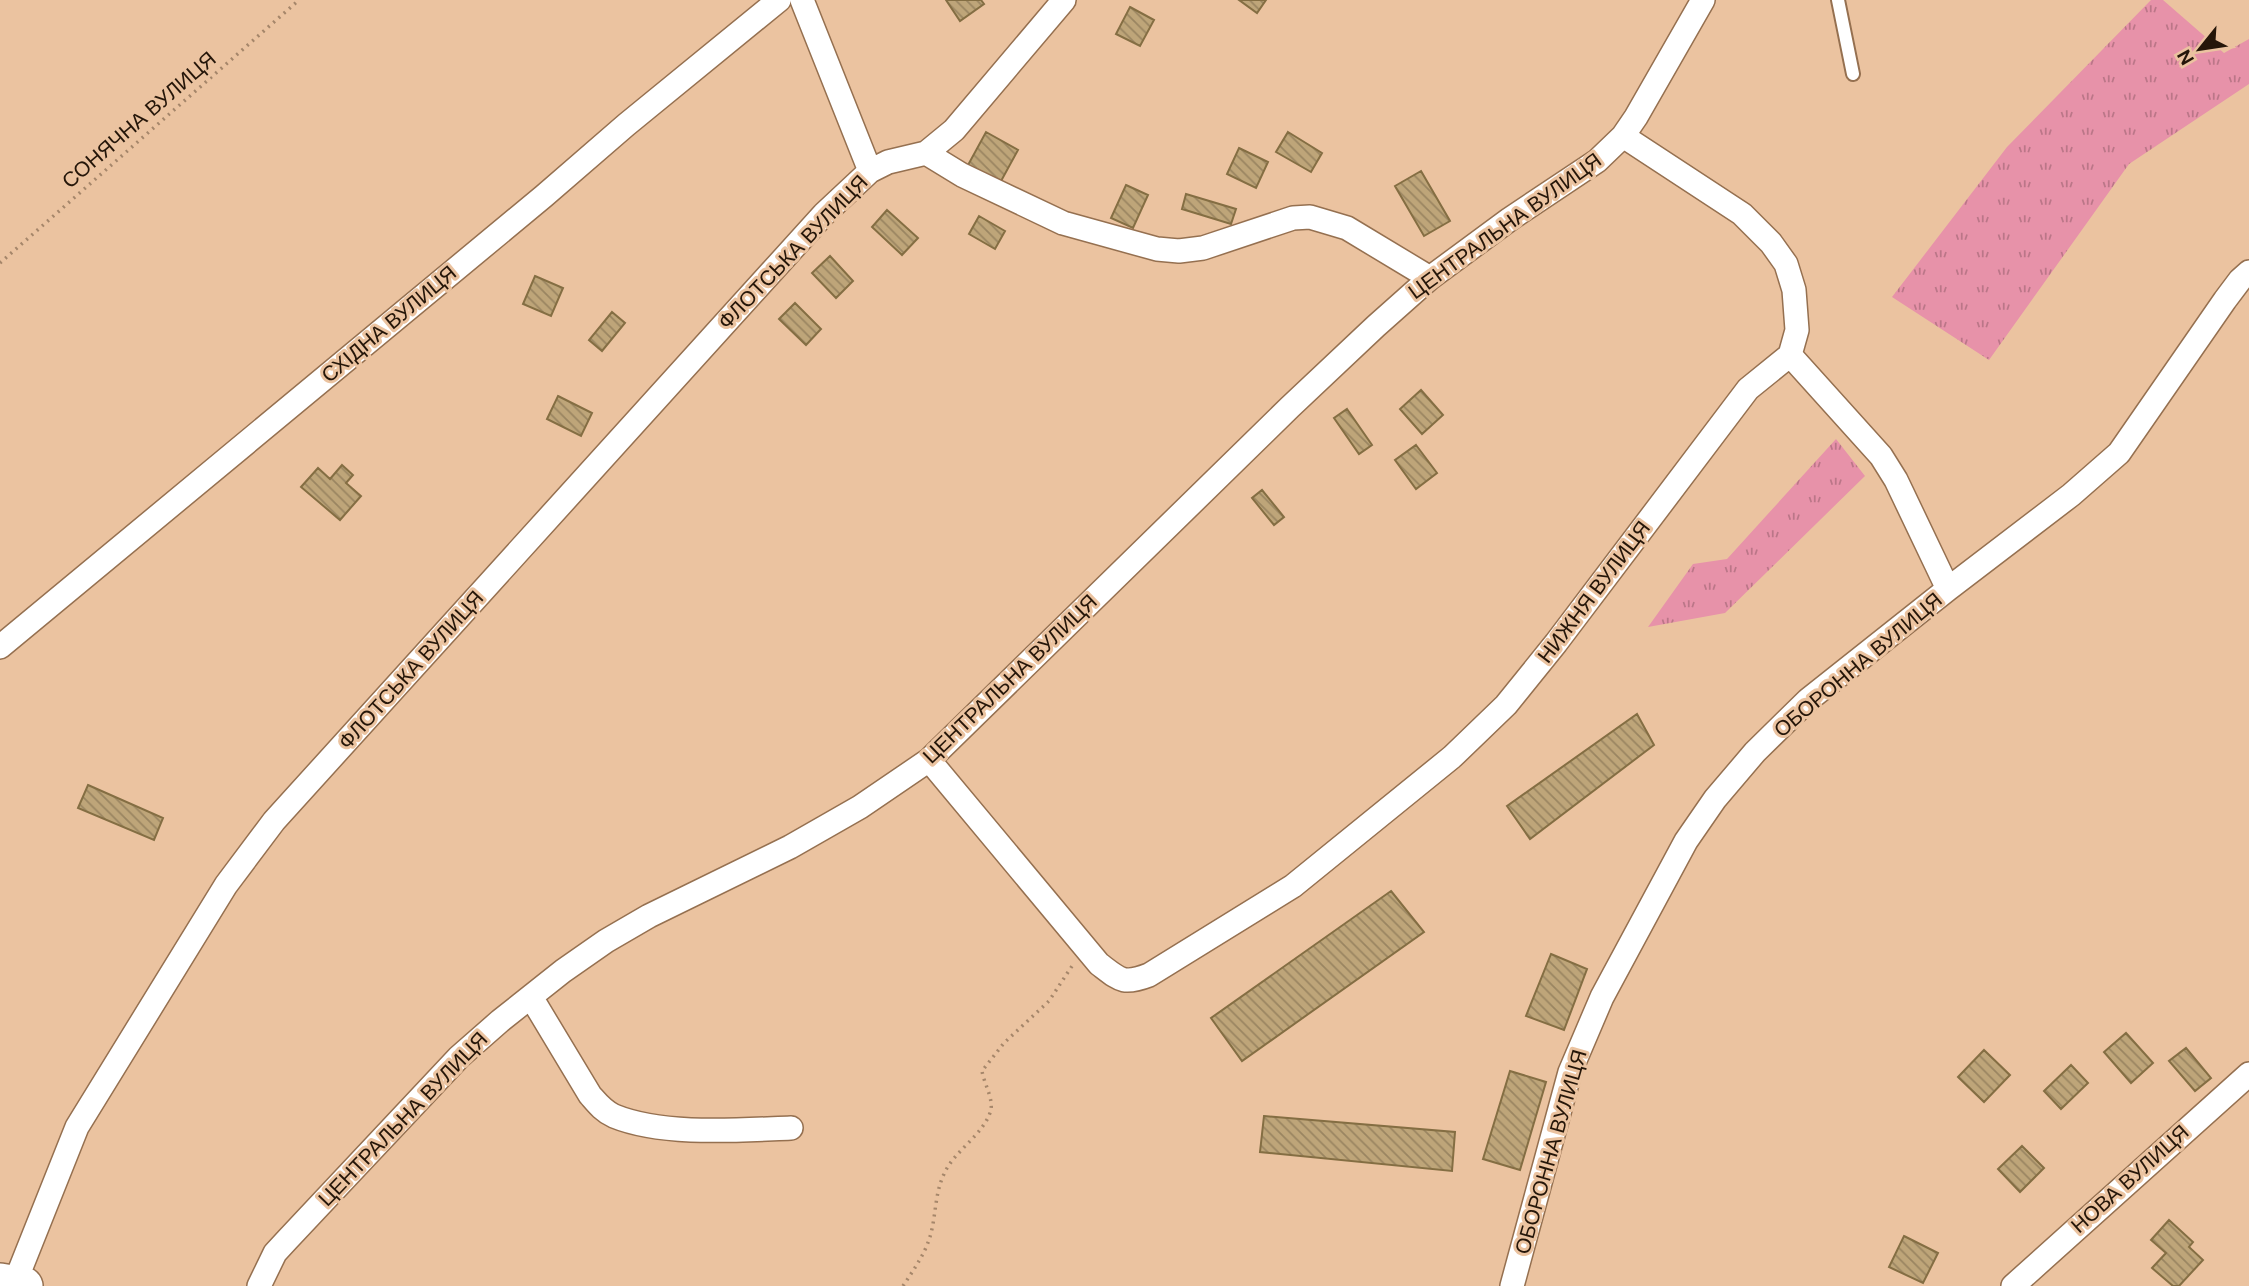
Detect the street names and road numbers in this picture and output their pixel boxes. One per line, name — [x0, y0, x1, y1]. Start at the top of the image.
street label: СОНЯЧНА ВУЛИЦЯ — [56, 45, 222, 195]
street label: ЦЕНТРАЛЬНА ВУЛИЦЯ — [1403, 146, 1607, 306]
street label: ФЛОТСЬКА ВУЛИЦЯ — [712, 169, 874, 335]
street label: СХІДНА ВУЛИЦЯ — [316, 259, 462, 389]
street label: НИЖНЯ ВУЛИЦЯ — [1531, 515, 1657, 669]
street label: ФЛОТСЬКА ВУЛИЦЯ — [332, 585, 490, 755]
street label: ОБОРОННА ВУЛИЦЯ — [1768, 586, 1948, 744]
street label: ЦЕНТРАЛЬНА ВУЛИЦЯ — [917, 588, 1103, 770]
street label: ЦЕНТРАЛЬНА ВУЛИЦЯ — [312, 1026, 494, 1212]
street label: ОБОРОННА ВУЛИЦЯ — [1508, 1046, 1594, 1258]
street label: НОВА ВУЛИЦЯ — [2065, 1118, 2195, 1240]

